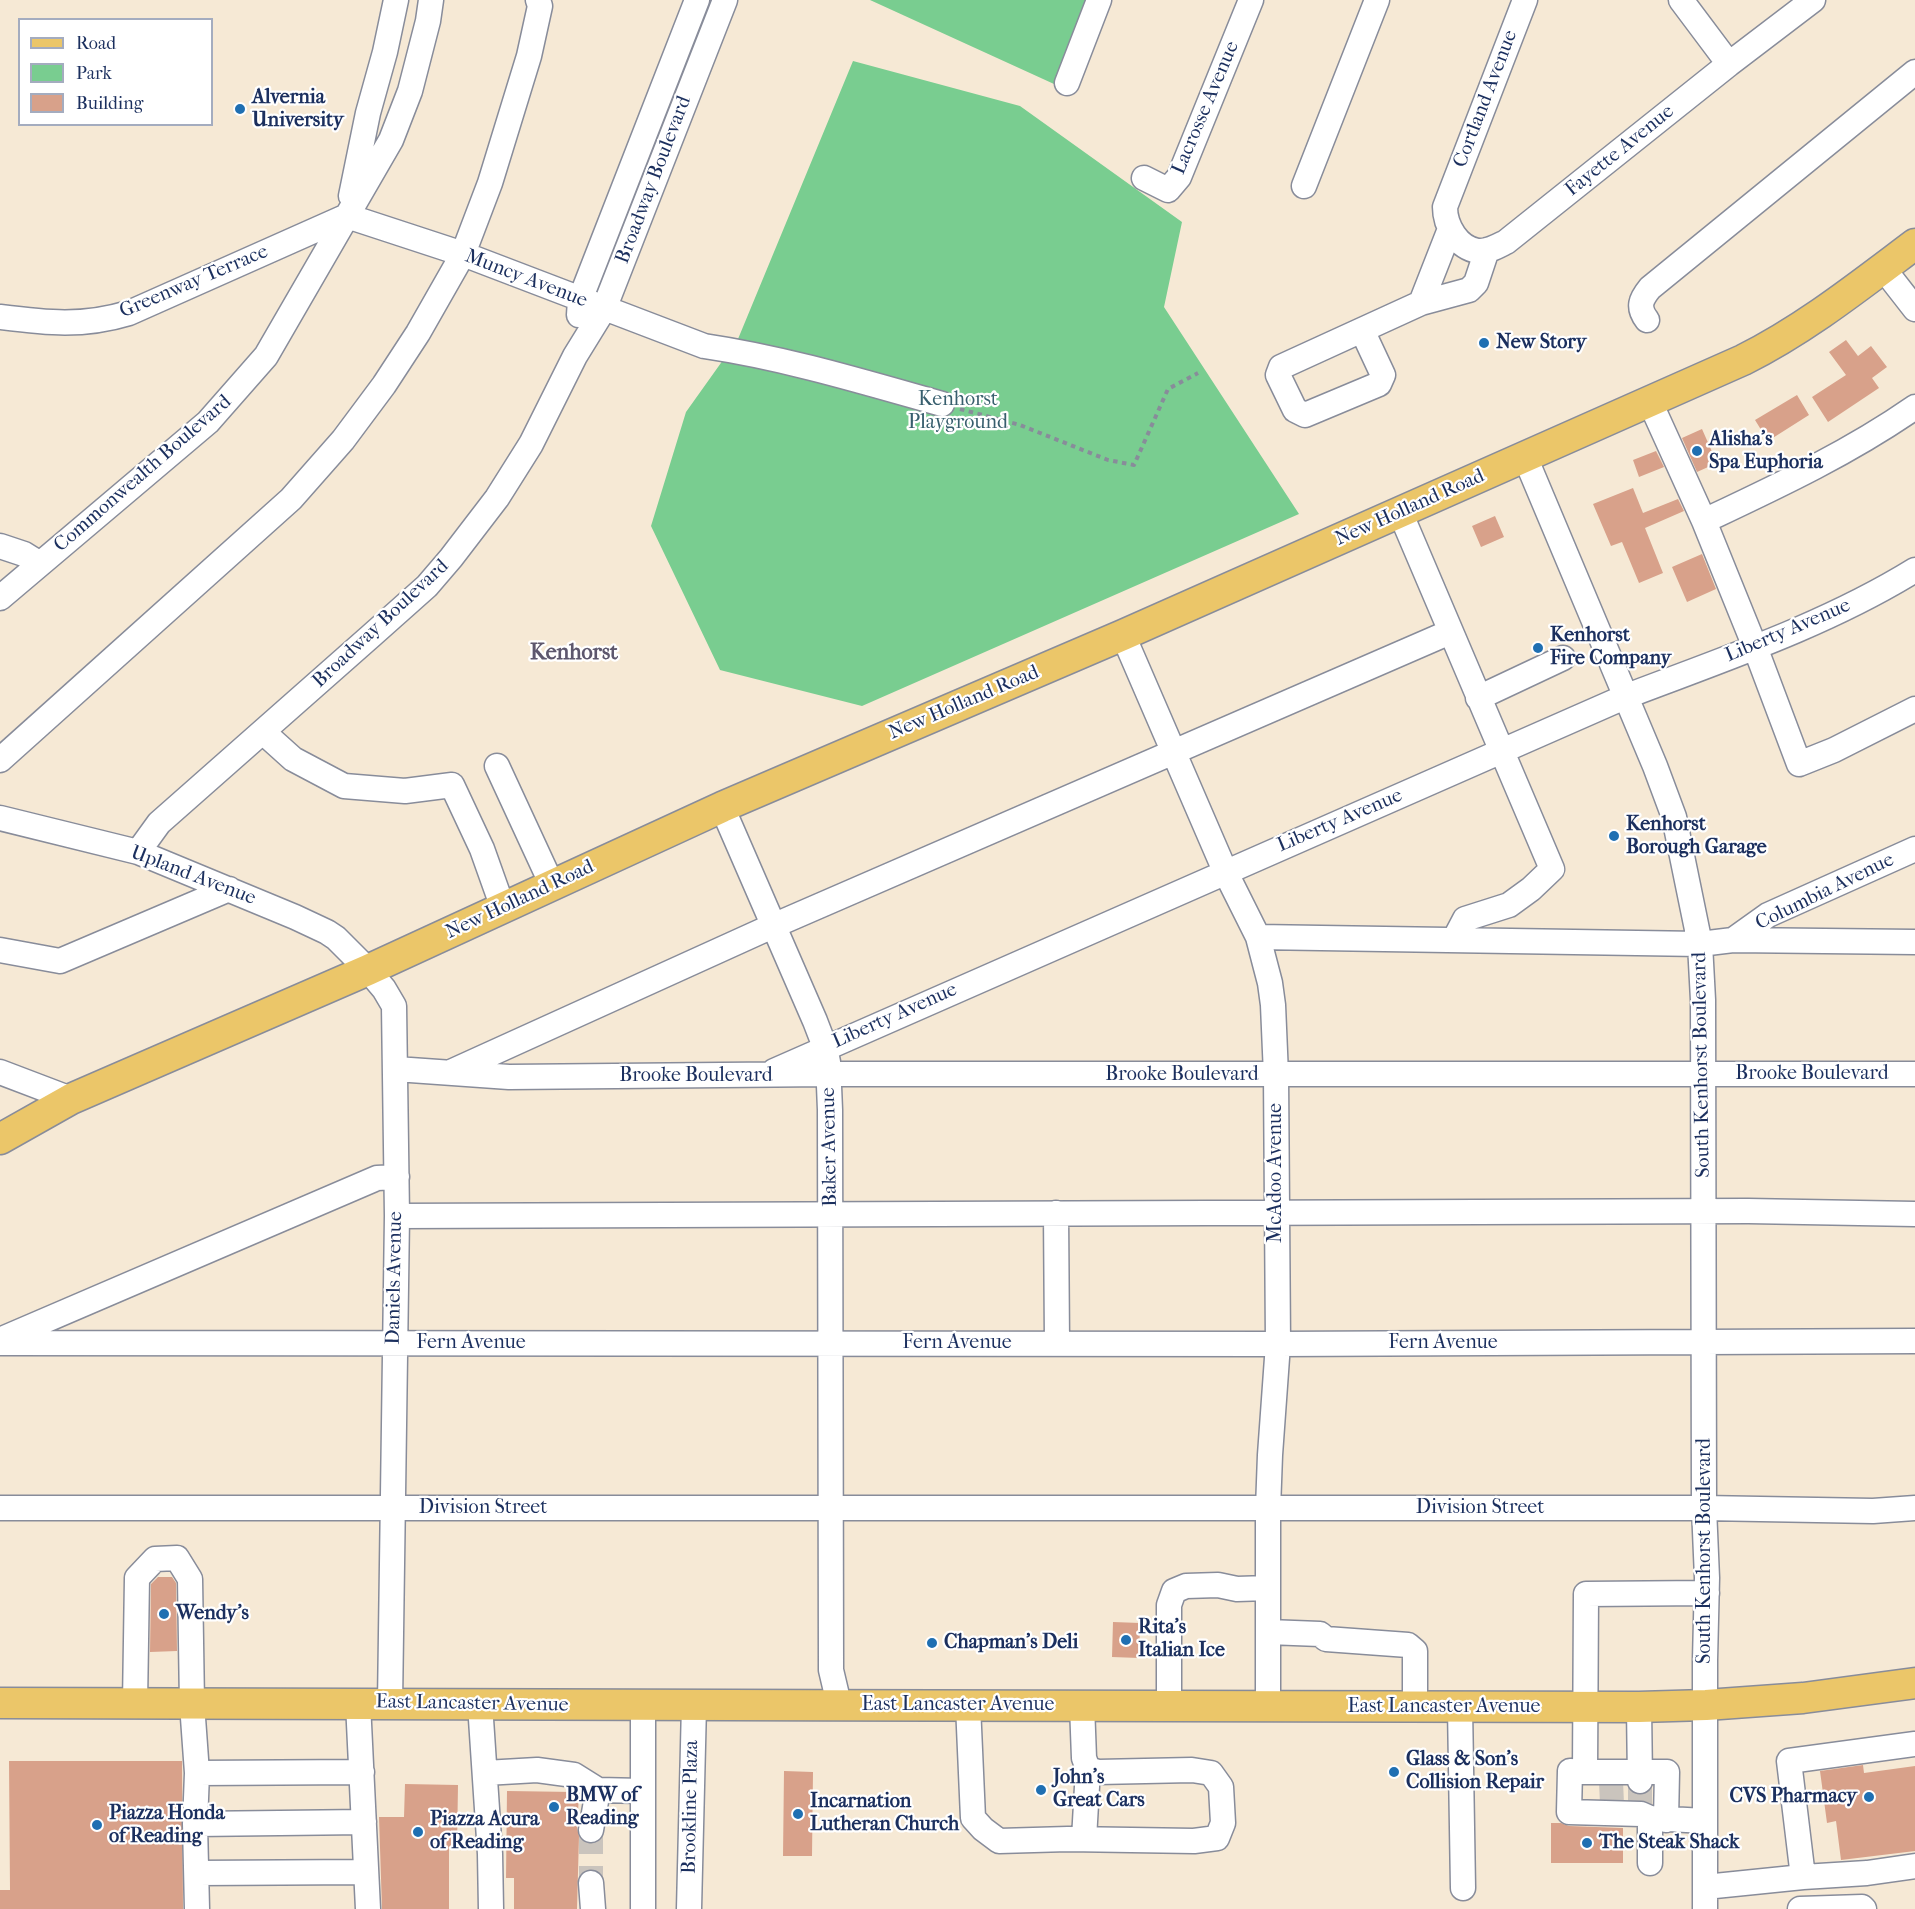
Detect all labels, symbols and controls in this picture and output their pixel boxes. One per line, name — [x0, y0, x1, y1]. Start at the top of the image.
legend — [18, 18, 213, 126]
street label: Cortland Avenue — [1449, 27, 1523, 171]
text: Road — [76, 33, 116, 54]
street label: Lacrosse Avenue — [1167, 38, 1245, 178]
text: Park — [76, 63, 112, 84]
place label: Alvernia University — [252, 86, 344, 133]
text: Building — [76, 93, 143, 114]
street label: Broadway Boulevard — [611, 93, 697, 267]
street label: Fayette Avenue — [1561, 100, 1679, 202]
marker: Alvernia University — [233, 102, 247, 116]
street label: Greenway Terrace — [116, 240, 272, 324]
street label: Muncy Avenue — [461, 245, 591, 313]
place label: New Story — [1496, 331, 1586, 355]
marker: New Story — [1477, 336, 1491, 350]
park label: Kenhorst Playground — [908, 388, 1008, 435]
street label: Commonwealth Boulevard — [49, 390, 237, 558]
place label: Alisha's Spa Euphoria — [1709, 428, 1823, 475]
marker: Alisha's Spa Euphoria — [1690, 444, 1704, 458]
street label: New Holland Road — [1332, 464, 1488, 552]
street label: Broadway Boulevard — [308, 555, 454, 693]
street label: Liberty Avenue — [1722, 594, 1854, 668]
place label: Kenhorst Fire Company — [1550, 624, 1671, 671]
district label: Kenhorst — [530, 641, 618, 667]
marker: Kenhorst Fire Company — [1531, 641, 1545, 655]
street label: New Holland Road — [885, 661, 1043, 745]
street label: Liberty Avenue — [1274, 784, 1406, 858]
place label: Kenhorst Borough Garage — [1626, 813, 1767, 860]
marker: Kenhorst Borough Garage — [1607, 829, 1621, 843]
street label: Upland Avenue — [127, 841, 259, 911]
street label: Columbia Avenue — [1752, 848, 1898, 936]
street label: New Holland Road — [442, 855, 598, 945]
street label: South Kenhorst Boulevard — [1688, 952, 1716, 1178]
street label: Liberty Avenue — [829, 978, 961, 1054]
street label: Brooke Boulevard — [1735, 1062, 1889, 1086]
street label: Brooke Boulevard — [1105, 1063, 1259, 1087]
street label: Brooke Boulevard — [619, 1064, 773, 1088]
street label: Baker Avenue — [817, 1087, 843, 1207]
street label: McAdoo Avenue — [1264, 1103, 1288, 1243]
street label: Daniels Avenue — [382, 1211, 408, 1345]
street label: Fern Avenue — [416, 1331, 526, 1355]
street label: Fern Avenue — [902, 1331, 1012, 1355]
street label: Fern Avenue — [1388, 1331, 1498, 1355]
street label: South Kenhorst Boulevard — [1693, 1438, 1717, 1664]
street label: Division Street — [419, 1496, 547, 1520]
street label: Division Street — [1416, 1496, 1544, 1520]
place label: Wendy's — [176, 1602, 249, 1626]
marker: Wendy's — [157, 1607, 171, 1621]
place label: Rita's Italian Ice — [1138, 1616, 1225, 1663]
place label: Chapman's Deli — [944, 1631, 1078, 1655]
marker: Rita's Italian Ice — [1119, 1633, 1133, 1647]
marker: Chapman's Deli — [925, 1636, 939, 1650]
street label: East Lancaster Avenue — [375, 1690, 569, 1718]
street label: East Lancaster Avenue — [862, 1693, 1054, 1717]
street label: East Lancaster Avenue — [1348, 1695, 1540, 1719]
street label: Brookline Plaza — [678, 1740, 704, 1874]
place label: Glass & Son's Collision Repair — [1406, 1748, 1544, 1795]
marker: Glass & Son's Collision Repair — [1387, 1765, 1401, 1779]
place label: John's Great Cars — [1053, 1766, 1145, 1813]
marker: John's Great Cars — [1034, 1783, 1048, 1797]
place label: BMW of Reading — [566, 1784, 638, 1831]
place label: CVS Pharmacy — [1730, 1785, 1857, 1809]
place label: Incarnation Lutheran Church — [810, 1790, 959, 1837]
marker: CVS Pharmacy — [1862, 1790, 1876, 1804]
marker: BMW of Reading — [547, 1800, 561, 1814]
place label: Piazza Honda of Reading — [109, 1802, 225, 1849]
marker: Incarnation Lutheran Church — [791, 1807, 805, 1821]
place label: Piazza Acura of Reading — [430, 1808, 539, 1855]
marker: Piazza Honda of Reading — [90, 1818, 104, 1832]
marker: Piazza Acura of Reading — [411, 1825, 425, 1839]
place label: The Steak Shack — [1599, 1831, 1739, 1855]
marker: The Steak Shack — [1580, 1836, 1594, 1850]

